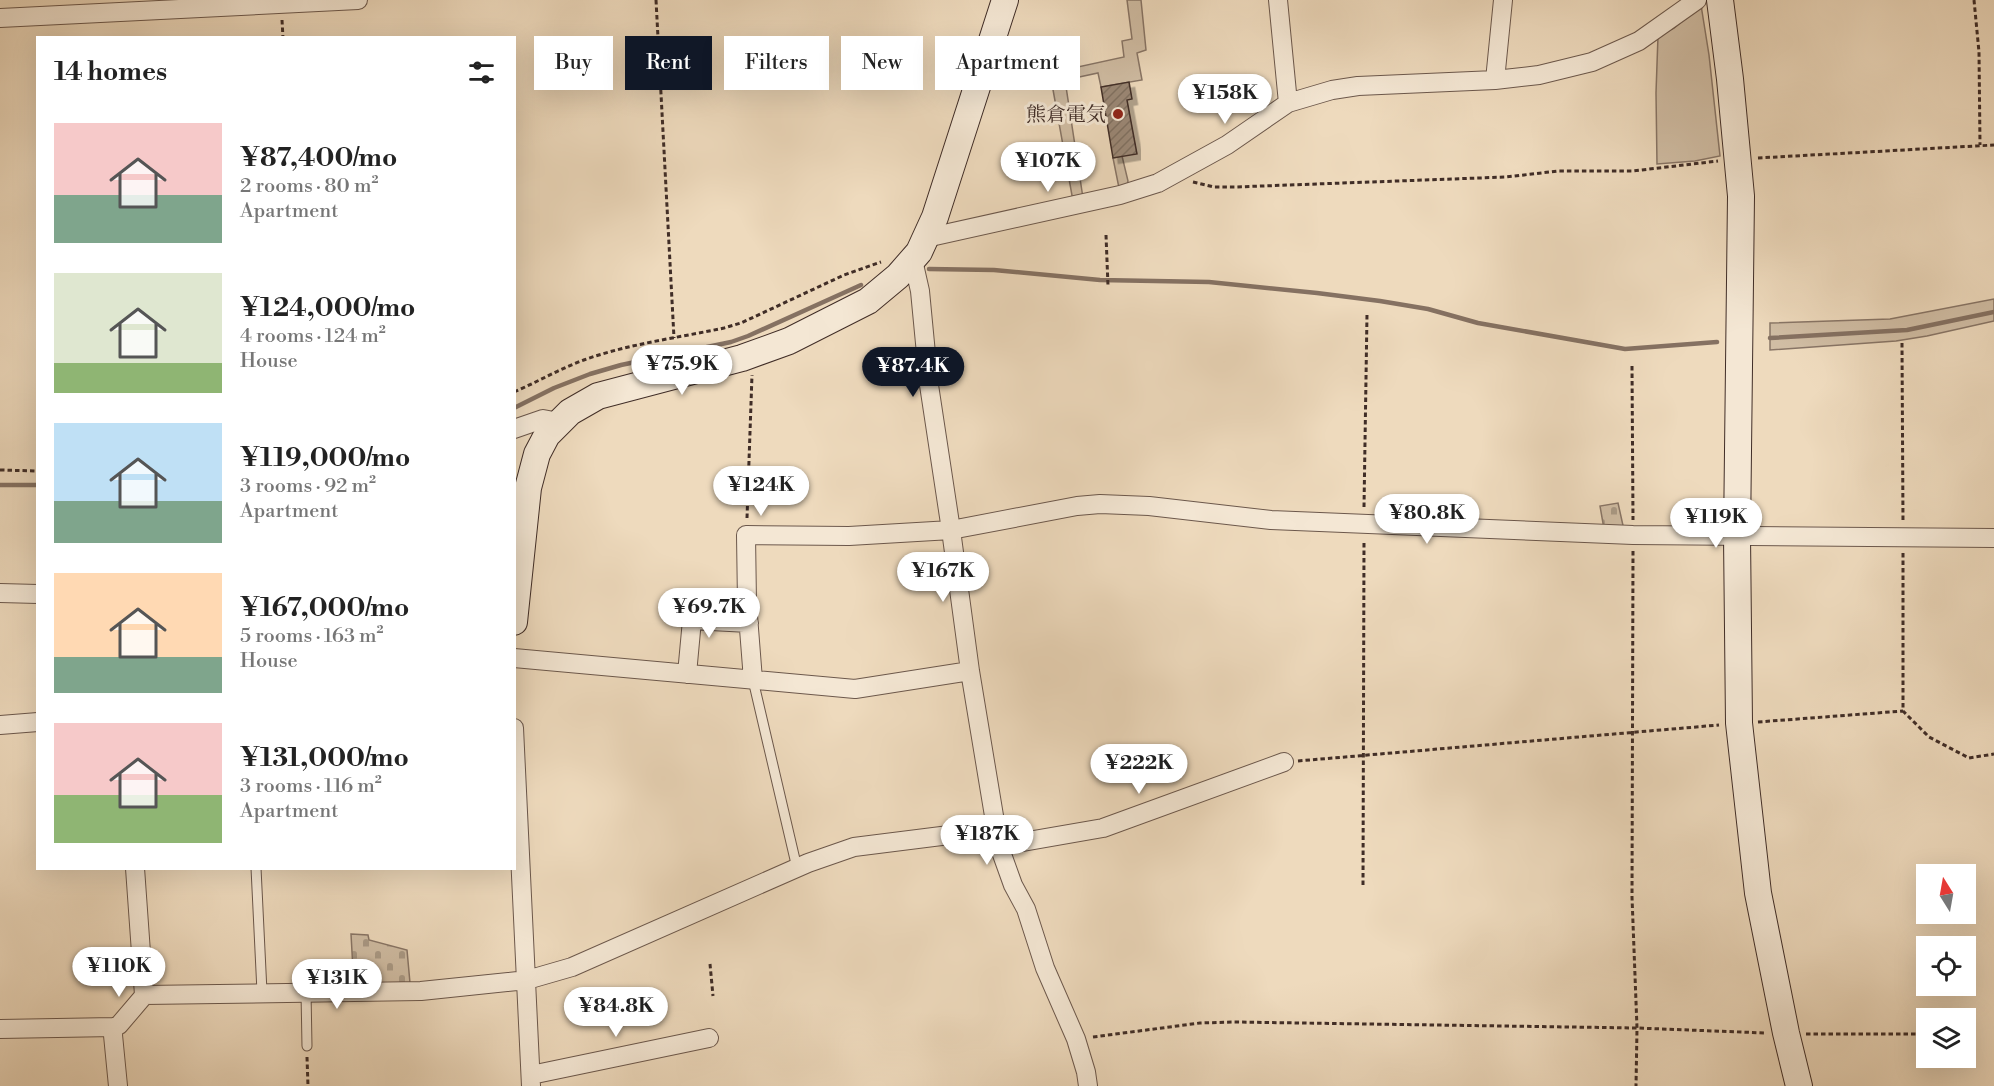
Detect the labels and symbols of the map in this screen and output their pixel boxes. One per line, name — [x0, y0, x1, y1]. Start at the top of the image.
pin: ¥158K — [1183, 74, 1267, 125]
place label: 熊倉電気 — [1026, 103, 1106, 128]
marker: 熊倉電気 — [1111, 107, 1125, 121]
pin: ¥107K — [1006, 142, 1090, 193]
pin: ¥75.9K — [633, 345, 731, 396]
pin: ¥87.4K — [864, 347, 962, 398]
pin: ¥124K — [719, 466, 803, 517]
pin: ¥80.8K — [1378, 494, 1476, 545]
pin: ¥119K — [1674, 498, 1758, 549]
pin: ¥167K — [901, 552, 985, 603]
pin: ¥69.7K — [660, 588, 758, 639]
pin: ¥222K — [1097, 744, 1181, 795]
pin: ¥187K — [945, 815, 1029, 866]
north arrow — [1916, 864, 1976, 924]
pin: ¥110K — [77, 947, 161, 998]
pin: ¥131K — [295, 959, 379, 1010]
pin: ¥84.8K — [567, 987, 665, 1038]

